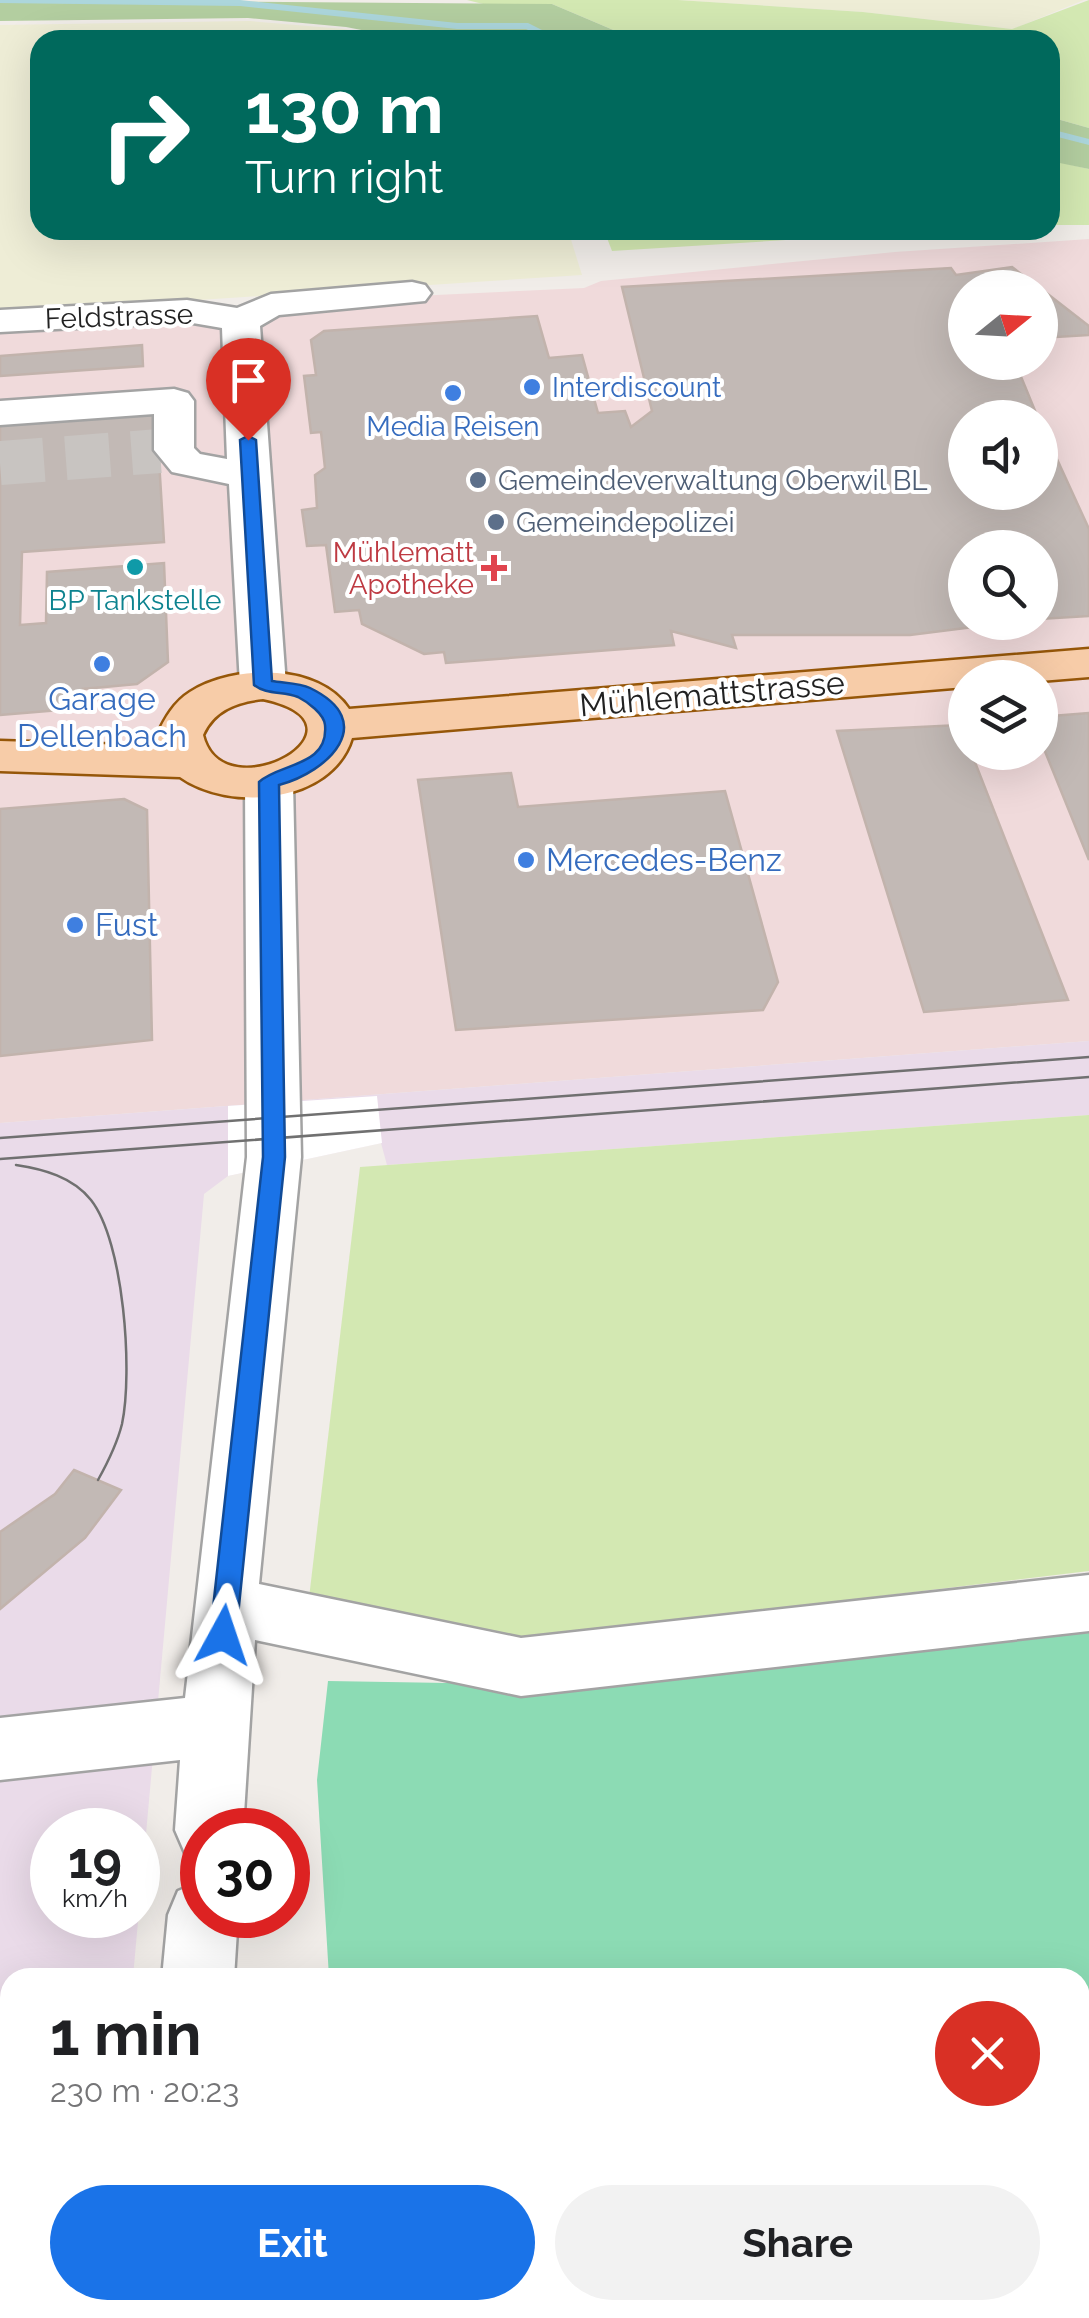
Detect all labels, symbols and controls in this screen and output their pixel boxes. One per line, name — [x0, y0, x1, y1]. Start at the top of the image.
text: 130 m — [245, 67, 444, 149]
icon: right — [80, 70, 210, 200]
text: Turn right — [245, 151, 443, 204]
north arrow — [948, 270, 1058, 380]
map controls — [948, 270, 1058, 770]
street label: Feldstrasse — [44, 297, 194, 336]
pin — [206, 338, 291, 441]
icon: arrive — [221, 353, 276, 408]
place label: Interdiscount — [552, 371, 722, 404]
marker: Interdiscount — [521, 376, 543, 398]
marker: Media Reisen — [442, 382, 464, 404]
button: sound — [948, 400, 1058, 510]
place label: Media Reisen — [366, 410, 540, 443]
place label: Gemeindeverwaltung Oberwil BL — [498, 464, 928, 497]
marker: Gemeindeverwaltung Oberwil BL — [467, 469, 489, 491]
place label: Gemeindepolizei — [516, 506, 735, 539]
marker: Gemeindepolizei — [485, 511, 507, 533]
button: search — [948, 530, 1058, 640]
place label: Mühlematt Apotheke — [333, 536, 475, 601]
marker: BP Tankstelle — [124, 556, 146, 578]
marker: Mühlematt Apotheke — [483, 557, 505, 579]
place label: BP Tankstelle — [49, 584, 222, 617]
marker: Garage Dellenbach — [91, 653, 113, 675]
button: layers — [948, 660, 1058, 770]
street label: Mühlemattstrasse — [578, 663, 846, 724]
place label: Garage Dellenbach — [17, 680, 187, 754]
place label: Mercedes-Benz — [546, 841, 782, 878]
marker: Mercedes-Benz — [515, 849, 537, 871]
place label: Fust — [95, 906, 158, 943]
marker: Fust — [64, 914, 86, 936]
position arrow — [171, 1583, 275, 1687]
speed limit sign: 30 — [180, 1808, 310, 1938]
text: 19 — [68, 1831, 122, 1890]
text: km/h — [62, 1883, 128, 1913]
text: 1 min — [50, 1999, 201, 2069]
button: close — [935, 2001, 1040, 2106]
text: 230 m · 20:23 — [50, 2072, 239, 2109]
button: Exit — [50, 2185, 535, 2300]
button: Share — [555, 2185, 1040, 2300]

